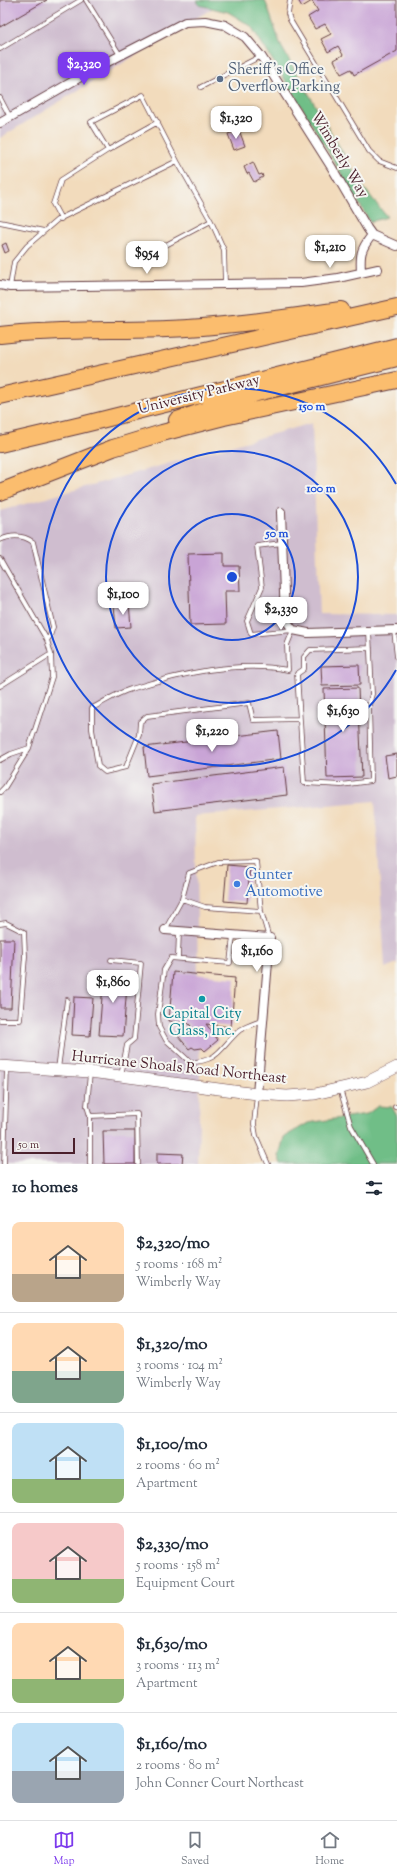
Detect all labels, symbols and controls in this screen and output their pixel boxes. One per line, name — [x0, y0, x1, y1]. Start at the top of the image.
pin: $2,320 — [51, 52, 117, 86]
text: $2,320 — [67, 56, 101, 74]
place label: Sheriff's Office Overflow Parking — [228, 60, 340, 98]
marker: Sheriff's Office Overflow Parking — [215, 74, 225, 84]
pin: $1,320 — [203, 106, 269, 140]
street label: Wimberly Way — [305, 108, 373, 203]
text: $1,320 — [220, 110, 252, 128]
pin: $1,210 — [297, 235, 363, 269]
text: $1,210 — [314, 239, 346, 257]
pin: $954 — [123, 241, 171, 275]
text: $954 — [135, 245, 159, 263]
street label: University Parkway — [136, 370, 263, 420]
text: 150 m — [297, 398, 326, 416]
text: 100 m — [305, 480, 336, 498]
text: 50 m — [265, 525, 289, 543]
centre of rings — [225, 570, 239, 584]
pin: $1,100 — [90, 582, 156, 616]
text: $1,100 — [107, 586, 139, 604]
pin: $2,330 — [248, 597, 314, 631]
text: $2,330 — [264, 601, 298, 619]
pin: $1,630 — [310, 699, 376, 733]
text: $1,630 — [327, 703, 359, 721]
pin: $1,220 — [179, 719, 245, 753]
text: $1,220 — [195, 723, 229, 741]
place label: Gunter Automotive — [245, 865, 323, 903]
marker: Gunter Automotive — [232, 879, 242, 889]
pin: $1,160 — [224, 939, 290, 973]
text: $1,160 — [241, 943, 273, 961]
pin: $1,860 — [80, 970, 146, 1004]
text: $1,860 — [96, 974, 130, 992]
marker: Capital City Glass, Inc. — [197, 994, 207, 1004]
place label: Capital City Glass, Inc. — [162, 1004, 242, 1042]
street label: Hurricane Shoals Road Northeast — [71, 1046, 287, 1090]
scale bar — [12, 1136, 75, 1155]
text: 50 m — [18, 1137, 39, 1153]
text: 10 homes — [12, 1176, 78, 1200]
icon: filters — [363, 1177, 385, 1199]
text: $2,320/mo — [136, 1232, 210, 1256]
icon: home — [44, 1238, 92, 1286]
text: 5 rooms · 168 m² — [136, 1256, 222, 1274]
text: Wimberly Way — [136, 1274, 221, 1292]
text: $1,320/mo — [136, 1333, 208, 1357]
icon: home — [44, 1339, 92, 1387]
text: 3 rooms · 104 m² — [136, 1357, 223, 1375]
text: Wimberly Way — [136, 1375, 221, 1393]
text: $1,100/mo — [136, 1433, 207, 1457]
icon: home — [44, 1439, 92, 1487]
text: 2 rooms · 60 m² — [136, 1457, 220, 1475]
text: Apartment — [136, 1475, 197, 1493]
text: $2,330/mo — [136, 1533, 209, 1557]
icon: home — [44, 1539, 92, 1587]
text: 5 rooms · 158 m² — [136, 1557, 220, 1575]
text: Equipment Court — [136, 1575, 235, 1593]
text: $1,630/mo — [136, 1633, 208, 1657]
icon: home — [44, 1639, 92, 1687]
text: 3 rooms · 113 m² — [136, 1657, 220, 1675]
text: Apartment — [136, 1675, 197, 1693]
text: $1,160/mo — [136, 1733, 207, 1757]
icon: home — [44, 1739, 92, 1787]
text: 2 rooms · 80 m² — [136, 1757, 220, 1775]
text: John Conner Court Northeast — [136, 1775, 304, 1793]
tab: Map — [53, 1829, 75, 1869]
tab: Saved — [181, 1829, 209, 1869]
tab: Home — [315, 1829, 344, 1869]

